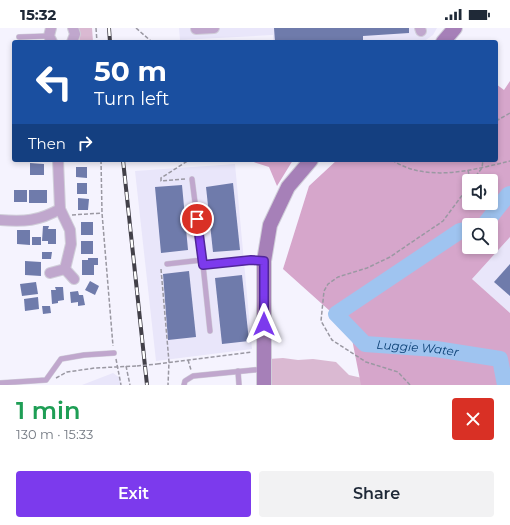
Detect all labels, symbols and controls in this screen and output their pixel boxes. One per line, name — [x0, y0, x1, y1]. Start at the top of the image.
text: 15:32 — [20, 5, 56, 24]
text: 50 m — [94, 54, 167, 88]
icon: left — [28, 56, 80, 108]
text: Turn left — [94, 88, 169, 110]
icon: right — [74, 132, 96, 154]
text: Then — [28, 134, 66, 153]
map controls — [462, 174, 498, 254]
button: sound — [462, 174, 498, 210]
pin — [180, 202, 214, 236]
icon: arrive — [186, 208, 208, 230]
button: search — [462, 218, 498, 254]
position arrow — [243, 303, 285, 345]
water label: Luggie Water — [376, 337, 460, 359]
text: 1 min — [16, 396, 80, 425]
button: close — [452, 398, 494, 440]
text: 130 m · 15:33 — [16, 426, 93, 442]
button: Exit — [16, 471, 251, 517]
button: Share — [259, 471, 494, 517]

